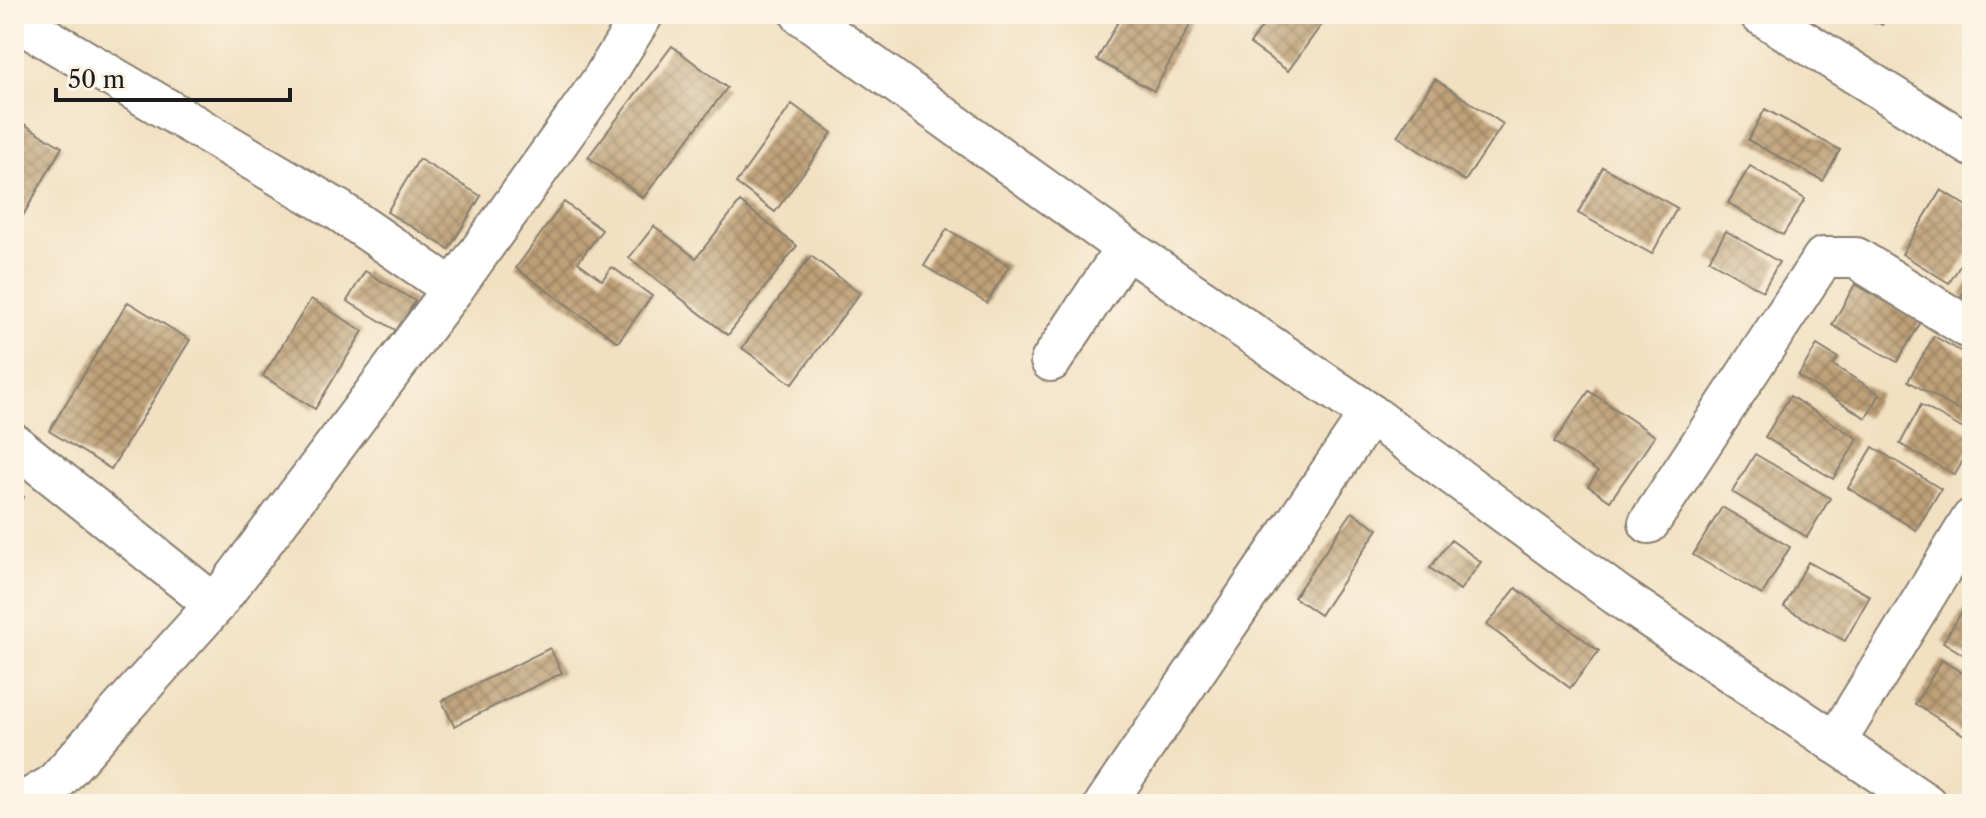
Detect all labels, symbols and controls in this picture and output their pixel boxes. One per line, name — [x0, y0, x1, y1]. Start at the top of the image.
scale bar — [56, 52, 290, 102]
text: 50 m — [68, 65, 125, 94]

